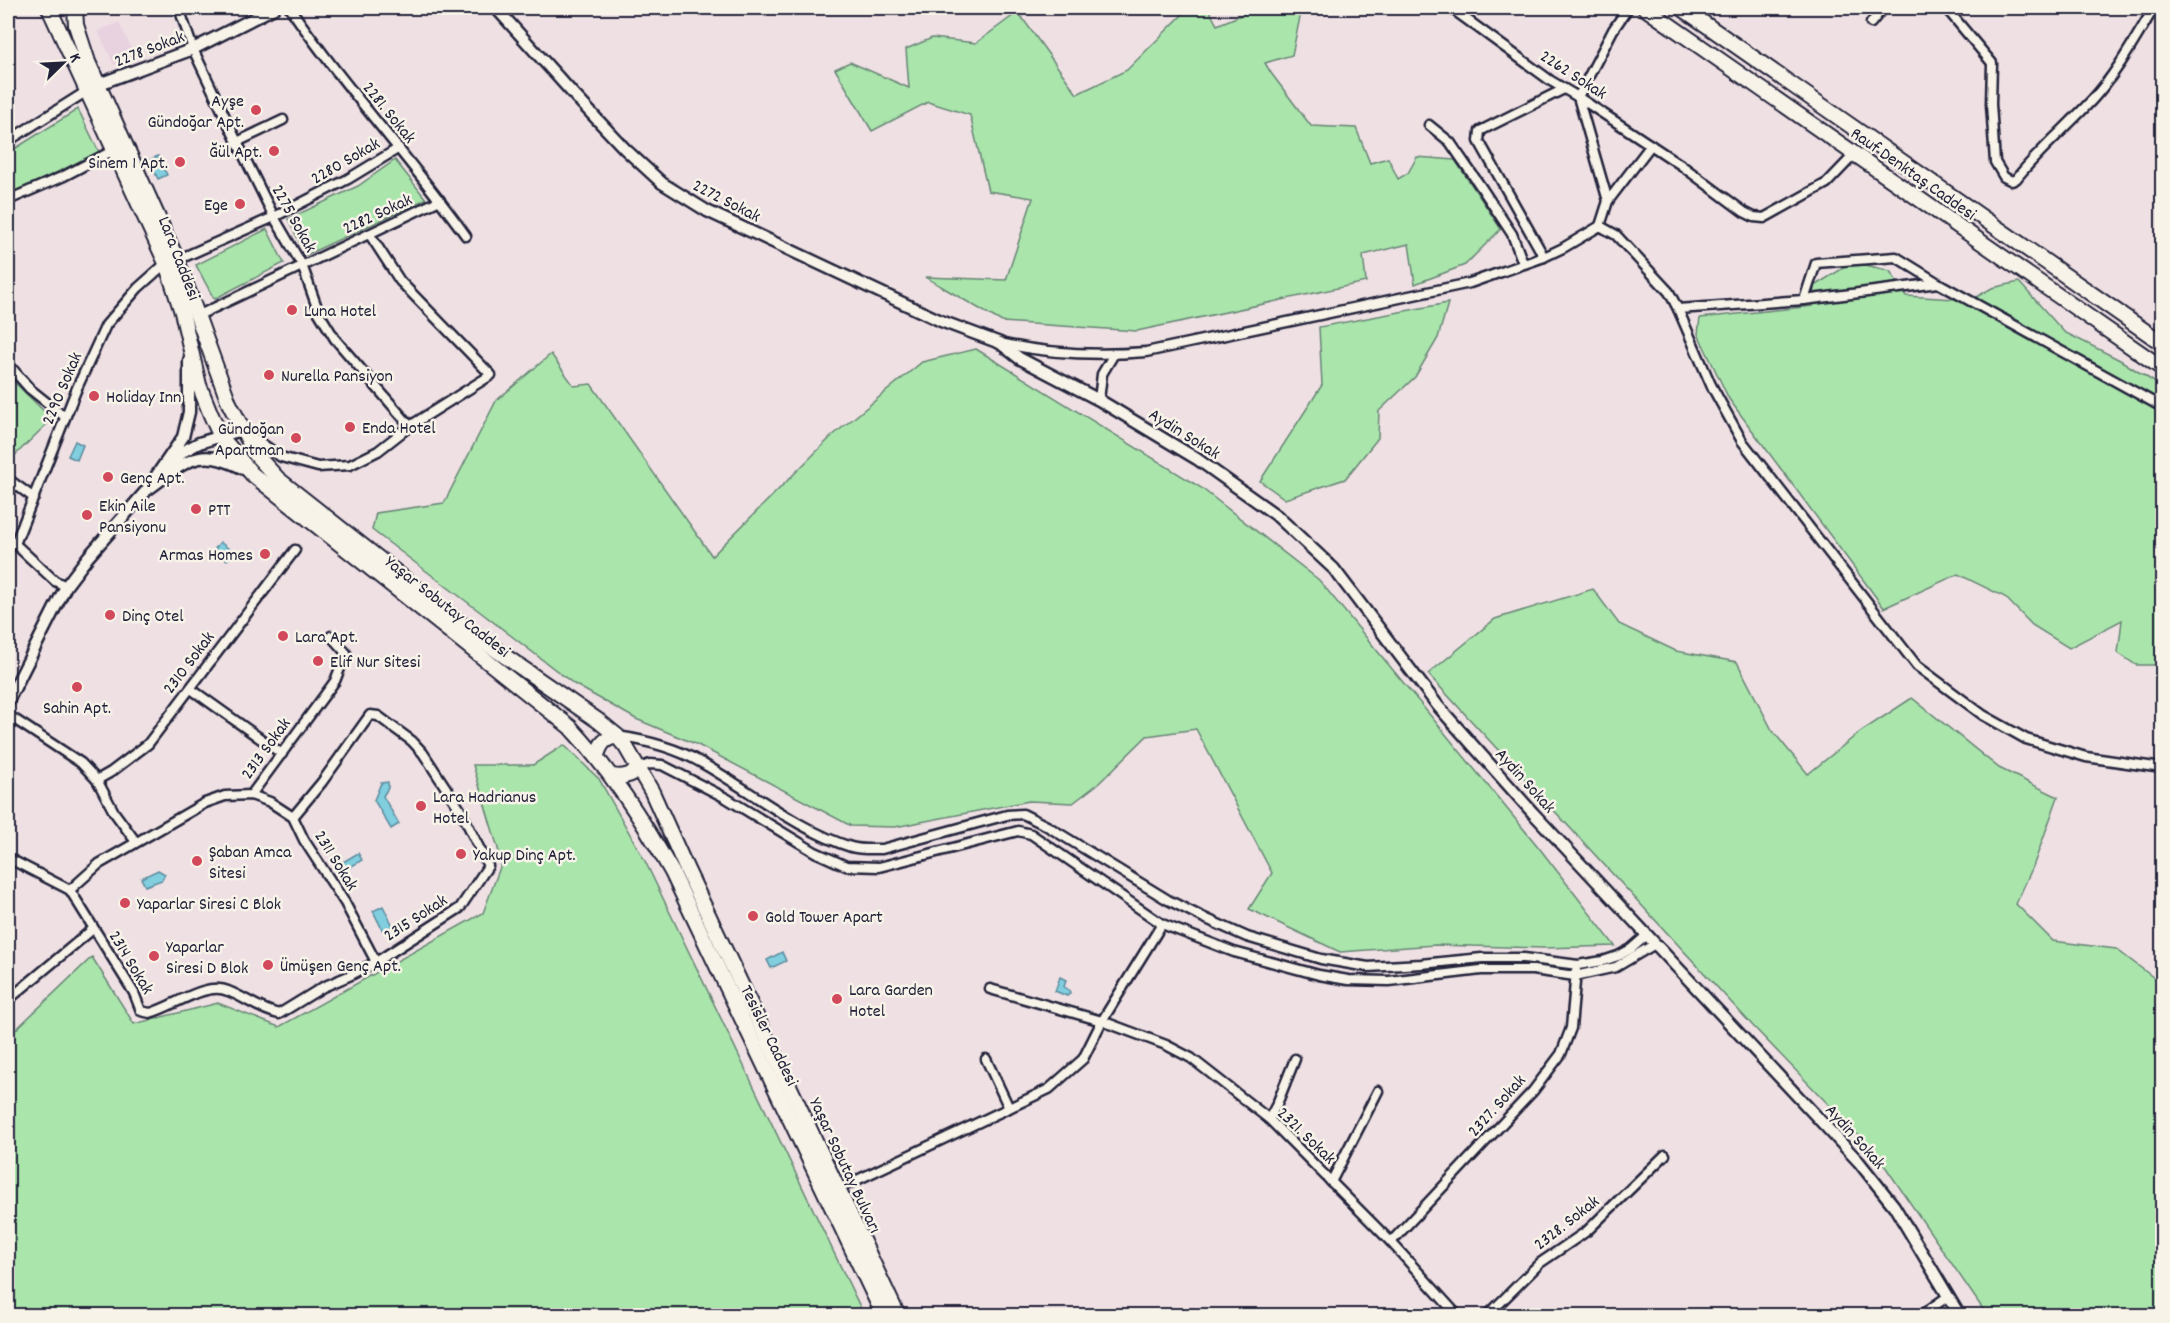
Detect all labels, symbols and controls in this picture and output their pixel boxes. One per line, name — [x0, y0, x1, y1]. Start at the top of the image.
street label: 2278 Sokak — [111, 26, 189, 75]
north arrow — [33, 33, 93, 93]
street label: 2262 Sokak — [1534, 45, 1611, 107]
text: K — [62, 50, 87, 67]
street label: 2281. Sokak — [355, 77, 421, 150]
place label: Ayşe Gündoğar Apt. — [148, 90, 244, 136]
marker: Ayşe Gündoğar Apt. — [249, 103, 263, 117]
street label: Rauf Denktaş Caddesi — [1845, 122, 1980, 228]
street label: 2280 Sokak — [307, 132, 385, 192]
place label: Ğül Apt. — [209, 141, 262, 166]
marker: Ğül Apt. — [267, 144, 281, 158]
place label: Sinem 1 Apt. — [88, 152, 168, 177]
marker: Sinem 1 Apt. — [173, 155, 187, 169]
street label: 2272 Sokak — [687, 174, 764, 230]
street label: 2275 Sokak — [264, 181, 322, 258]
street label: 2282 Sokak — [339, 188, 417, 242]
place label: Ege — [204, 194, 228, 219]
marker: Ege — [233, 197, 247, 211]
street label: Lara Caddesi — [150, 213, 205, 304]
place label: Luna Hotel — [304, 300, 377, 325]
marker: Luna Hotel — [285, 303, 299, 317]
street label: 2290 Sokak — [37, 349, 90, 429]
place label: Nurella Pansiyon — [281, 365, 393, 390]
marker: Nurella Pansiyon — [262, 368, 276, 382]
place label: Holiday Inn — [106, 386, 181, 411]
marker: Holiday Inn — [87, 389, 101, 403]
street label: Aydin Sokak — [1143, 403, 1224, 467]
place label: Enda Hotel — [362, 417, 436, 442]
place label: Gündoğan Apartman — [215, 418, 284, 464]
marker: Enda Hotel — [343, 420, 357, 434]
marker: Gündoğan Apartman — [289, 431, 303, 445]
place label: Genç Apt. — [120, 467, 184, 492]
marker: Genç Apt. — [101, 470, 115, 484]
place label: Ekin Aile Pansiyonu — [99, 495, 166, 541]
place label: PTT — [208, 499, 231, 524]
marker: PTT — [189, 502, 203, 516]
marker: Ekin Aile Pansiyonu — [80, 508, 94, 522]
place label: Armas Homes — [159, 544, 253, 569]
marker: Armas Homes — [258, 547, 272, 561]
street label: Yaşar Sobutay Caddesi — [378, 551, 514, 665]
place label: Dinç Otel — [122, 605, 184, 630]
marker: Dinç Otel — [103, 608, 117, 622]
place label: Lara Apt. — [295, 626, 358, 651]
street label: 2310 Sokak — [158, 627, 222, 700]
marker: Lara Apt. — [276, 629, 290, 643]
place label: Elif Nur Sitesi — [330, 651, 420, 676]
marker: Elif Nur Sitesi — [311, 654, 325, 668]
marker: Sahin Apt. — [70, 680, 84, 694]
place label: Sahin Apt. — [43, 697, 111, 722]
street label: 2313 Sokak — [236, 713, 298, 786]
street label: Aydin Sokak — [1488, 743, 1560, 820]
place label: Lara Hadrianus Hotel — [433, 786, 536, 832]
marker: Lara Hadrianus Hotel — [414, 799, 428, 813]
street label: 2311 Sokak — [307, 826, 363, 896]
place label: Şaban Amca Sitesi — [209, 841, 292, 887]
place label: Yakup Dinç Apt. — [473, 844, 576, 869]
marker: Yakup Dinç Apt. — [454, 847, 468, 861]
marker: Şaban Amca Sitesi — [190, 854, 204, 868]
street label: 2315 Sokak — [380, 889, 453, 949]
place label: Yaparlar Siresi C Blok — [137, 893, 281, 918]
marker: Yaparlar Siresi C Blok — [118, 896, 132, 910]
place label: Gold Tower Apart — [765, 906, 883, 931]
marker: Gold Tower Apart — [746, 909, 760, 923]
street label: 2314 Sokak — [101, 927, 159, 1000]
place label: Yaparlar Siresi D Blok — [166, 936, 248, 982]
marker: Yaparlar Siresi D Blok — [147, 949, 161, 963]
place label: Ümüşen Genç Apt. — [280, 955, 401, 980]
marker: Ümüşen Genç Apt. — [261, 958, 275, 972]
place label: Lara Garden Hotel — [849, 979, 933, 1025]
street label: Tesisler Caddesi — [732, 981, 803, 1091]
marker: Lara Garden Hotel — [830, 992, 844, 1006]
street label: 2327. Sokak — [1463, 1070, 1533, 1144]
street label: Yaşar Sobutay Bulvarı — [801, 1094, 886, 1238]
street label: Aydin Sokak — [1818, 1099, 1890, 1176]
street label: 2321. Sokak — [1270, 1102, 1341, 1171]
street label: 2328. Sokak — [1529, 1190, 1606, 1258]

